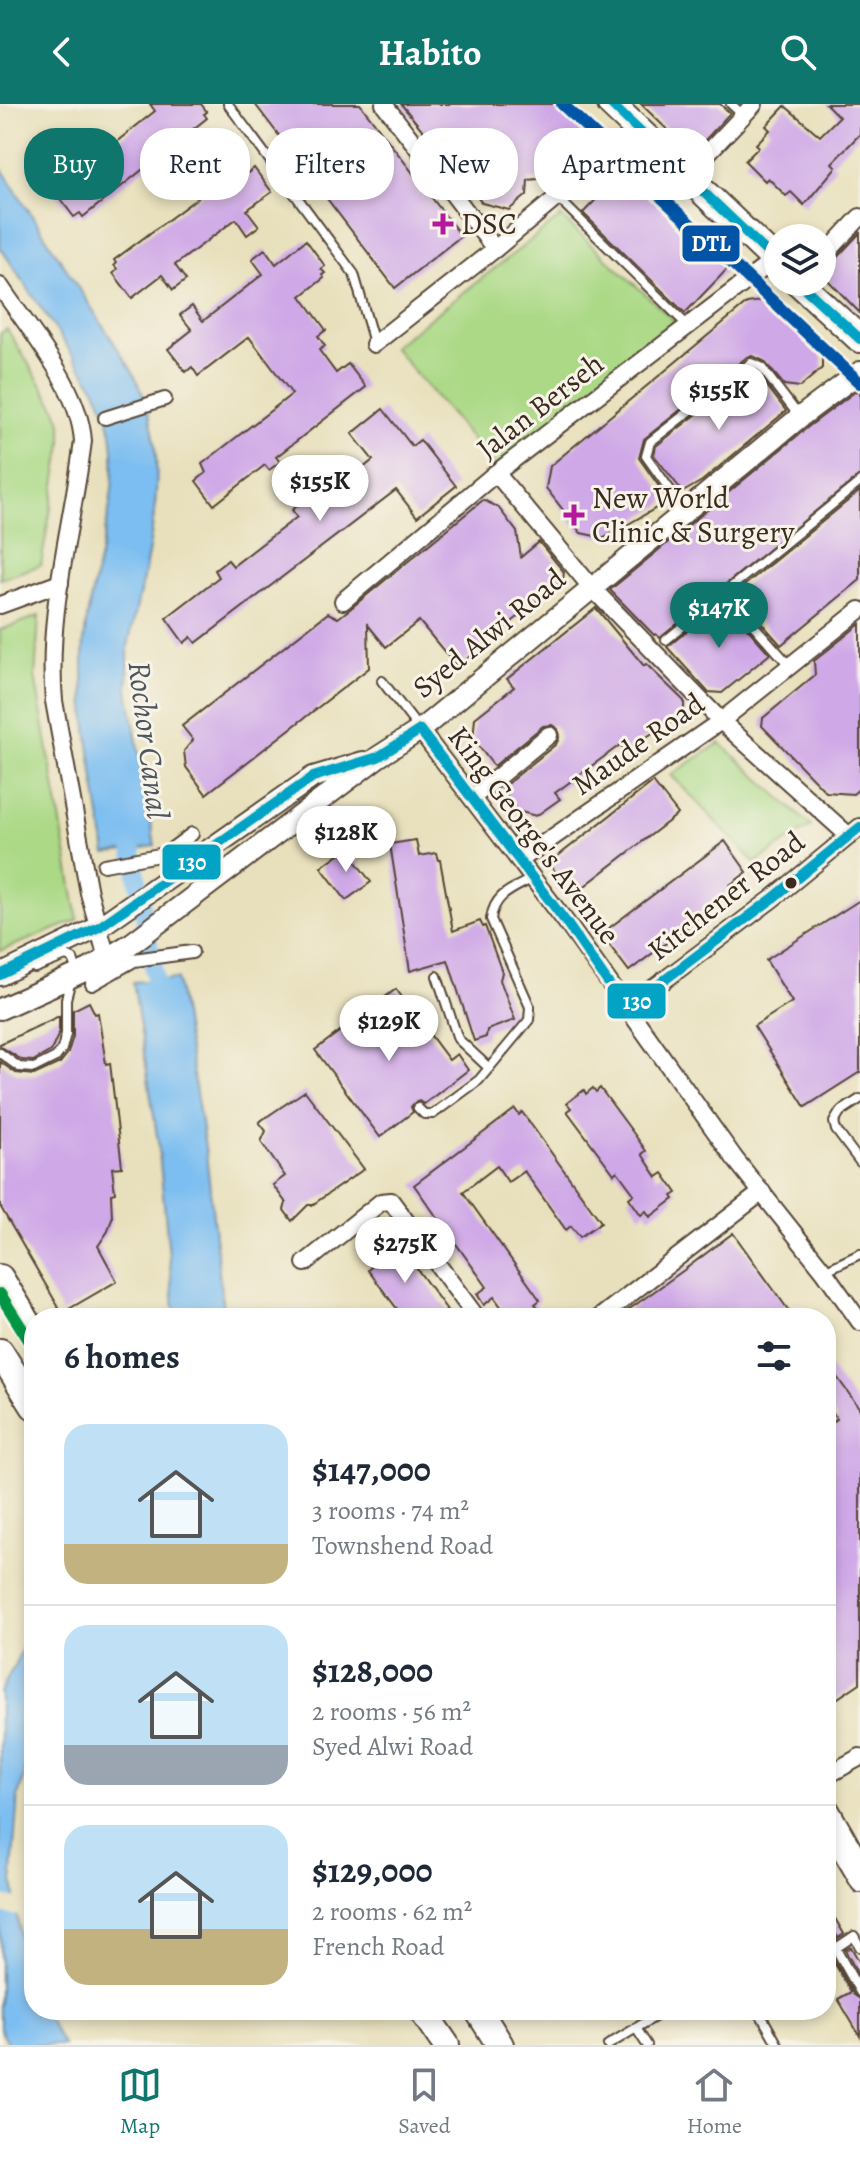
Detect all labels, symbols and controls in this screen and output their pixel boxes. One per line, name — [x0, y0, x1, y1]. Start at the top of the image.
text: Habito — [378, 28, 482, 77]
icon: back — [40, 30, 84, 74]
icon: search — [776, 30, 820, 74]
chip: Buy — [24, 128, 124, 200]
chip: Rent — [140, 128, 250, 200]
chip: Filters — [266, 128, 394, 200]
chip: New — [410, 128, 518, 200]
chip: Apartment — [534, 128, 714, 200]
place label: DSC — [461, 204, 517, 244]
marker: DSC — [432, 213, 454, 235]
line badge: DTL — [681, 224, 741, 263]
map controls — [764, 224, 836, 296]
button: layers — [764, 224, 836, 296]
text: DTL — [691, 229, 731, 259]
street label: Jalan Berseh — [468, 344, 612, 468]
pin: $155K — [663, 364, 775, 432]
text: $155K — [689, 372, 749, 407]
pin: $155K — [264, 455, 376, 523]
text: $155K — [290, 463, 350, 498]
place label: New World Clinic & Surgery — [592, 478, 795, 552]
marker: New World Clinic & Surgery — [563, 504, 585, 526]
street label: Syed Alwi Road — [404, 558, 575, 707]
pin: $147K — [663, 582, 775, 650]
text: $147K — [688, 590, 750, 625]
water label: Rochor Canal — [117, 658, 181, 822]
street label: Maude Road — [564, 683, 713, 804]
street label: King George's Avenue — [439, 718, 629, 952]
pin: $128K — [290, 806, 402, 874]
text: $128K — [314, 814, 378, 849]
street label: Kitchener Road — [639, 821, 814, 970]
line badge: 130 — [161, 843, 222, 881]
text: 130 — [178, 848, 206, 878]
unlabelled marker — [783, 875, 799, 891]
line badge: 130 — [606, 982, 667, 1020]
text: 130 — [623, 987, 651, 1017]
pin: $129K — [333, 995, 445, 1063]
text: $129K — [357, 1003, 421, 1038]
pin: $275K — [349, 1217, 461, 1285]
text: $275K — [373, 1225, 437, 1260]
text: 6 homes — [64, 1333, 180, 1380]
icon: filters — [752, 1334, 796, 1378]
text: $147,000 — [312, 1446, 431, 1493]
icon: home — [128, 1456, 224, 1552]
text: 3 rooms · 74 m² — [312, 1493, 469, 1528]
text: Townshend Road — [312, 1528, 493, 1563]
text: $128,000 — [312, 1647, 433, 1694]
icon: home — [128, 1657, 224, 1753]
text: 2 rooms · 56 m² — [312, 1694, 471, 1729]
text: Syed Alwi Road — [312, 1729, 473, 1764]
text: $129,000 — [312, 1847, 433, 1894]
icon: home — [128, 1857, 224, 1953]
text: 2 rooms · 62 m² — [312, 1894, 472, 1929]
text: French Road — [312, 1929, 445, 1964]
tab: Map — [118, 2063, 162, 2141]
tab: Saved — [398, 2063, 450, 2141]
tab: Home — [687, 2063, 742, 2141]

